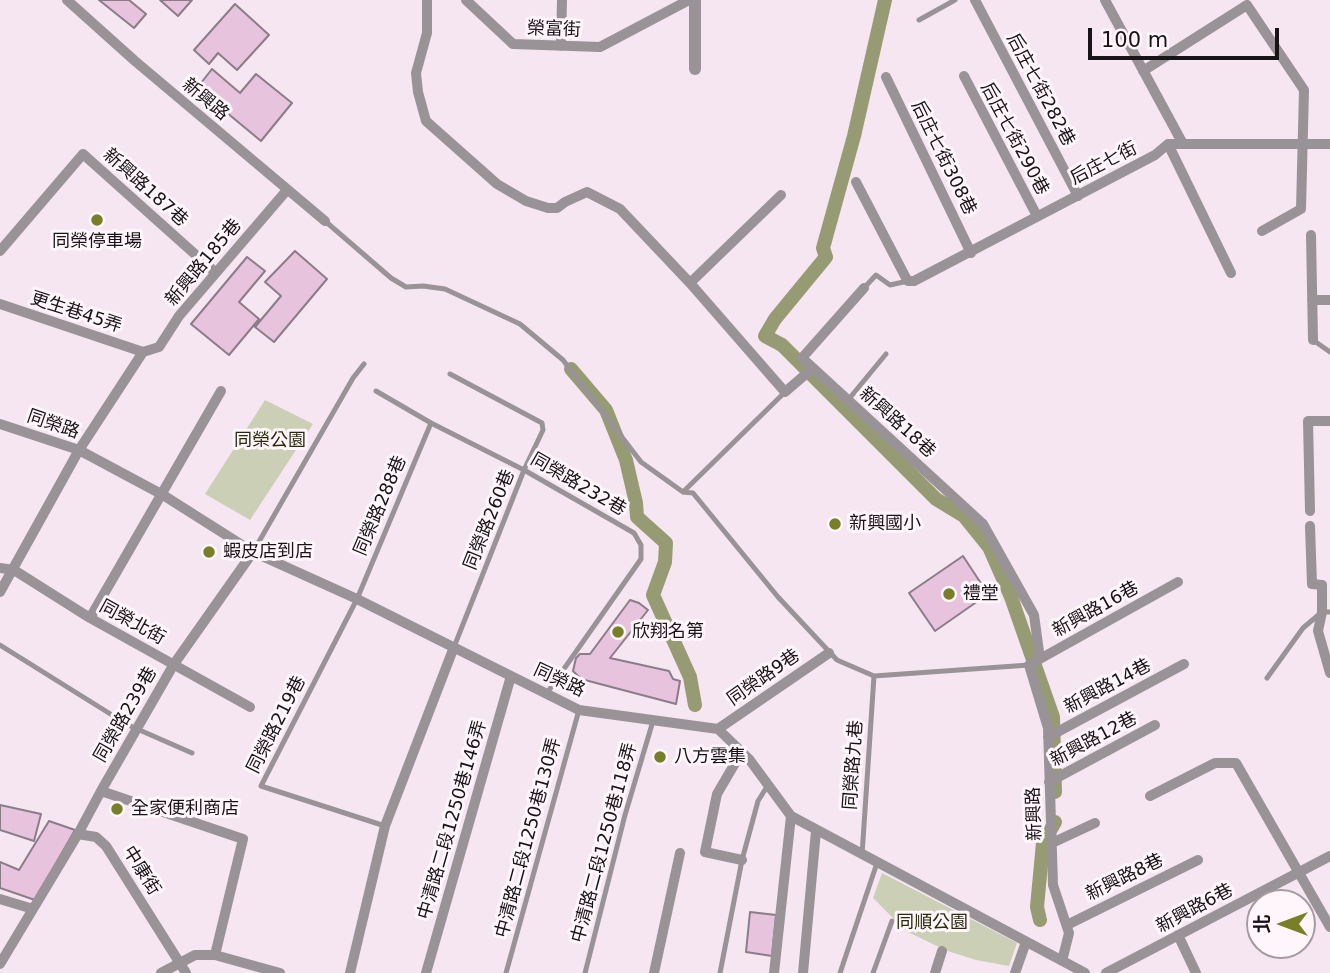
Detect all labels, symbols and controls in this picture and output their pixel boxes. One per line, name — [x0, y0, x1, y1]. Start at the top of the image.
scale bar — [1092, 14, 1283, 58]
street label: 榮富街 — [527, 18, 581, 42]
text: 100 m — [1101, 28, 1168, 52]
street label: 后庄七街282巷 — [1001, 30, 1079, 150]
street label: 新興路 — [177, 74, 233, 126]
street label: 后庄七街290巷 — [975, 79, 1053, 199]
street label: 后庄七街308巷 — [906, 97, 980, 219]
street label: 后庄七街 — [1067, 138, 1141, 190]
street label: 新興路187巷 — [98, 144, 192, 232]
marker: 同榮停車場 — [89, 212, 105, 228]
street label: 新興路185巷 — [162, 215, 246, 311]
place label: 同榮停車場 — [52, 231, 142, 253]
street label: 更生巷45弄 — [28, 288, 124, 338]
street label: 新興路18巷 — [855, 383, 939, 463]
street label: 同榮路 — [24, 406, 82, 444]
park label: 同榮公園 — [234, 430, 306, 452]
street label: 同榮路232巷 — [527, 449, 629, 521]
street label: 同榮路288巷 — [350, 453, 412, 559]
street label: 同榮路260巷 — [460, 467, 520, 573]
place label: 新興國小 — [849, 513, 921, 535]
marker: 新興國小 — [827, 516, 843, 532]
place label: 蝦皮店到店 — [223, 541, 313, 563]
marker: 蝦皮店到店 — [201, 544, 217, 560]
street label: 新興路16巷 — [1049, 578, 1143, 642]
place label: 禮堂 — [963, 583, 999, 605]
marker: 禮堂 — [941, 586, 957, 602]
street label: 同榮北街 — [95, 596, 169, 650]
place label: 欣翔名第 — [632, 621, 704, 643]
marker: 欣翔名第 — [610, 624, 626, 640]
street label: 同榮路9巷 — [724, 645, 804, 711]
street label: 新興路14巷 — [1061, 655, 1155, 719]
street label: 同榮路 — [530, 660, 588, 702]
street label: 同榮路239巷 — [90, 664, 162, 766]
street label: 同榮路219巷 — [243, 673, 311, 777]
street label: 新興路12巷 — [1047, 708, 1141, 772]
street label: 中清路二段1250巷146弄 — [414, 718, 492, 922]
street label: 同榮路九巷 — [840, 719, 868, 811]
street label: 中清路二段1250巷130弄 — [492, 736, 566, 940]
street label: 中清路二段1250巷118弄 — [568, 741, 642, 945]
place label: 八方雲集 — [674, 746, 746, 768]
marker: 八方雲集 — [652, 749, 668, 765]
street label: 新興路 — [1023, 787, 1047, 841]
place label: 全家便利商店 — [131, 798, 239, 820]
marker: 全家便利商店 — [109, 801, 125, 817]
street label: 中康街 — [118, 842, 164, 900]
street label: 新興路8巷 — [1083, 850, 1167, 906]
street label: 新興路6巷 — [1153, 880, 1237, 938]
north arrow — [1246, 889, 1316, 959]
park label: 同順公園 — [896, 912, 968, 934]
text: 北 — [1251, 915, 1273, 934]

